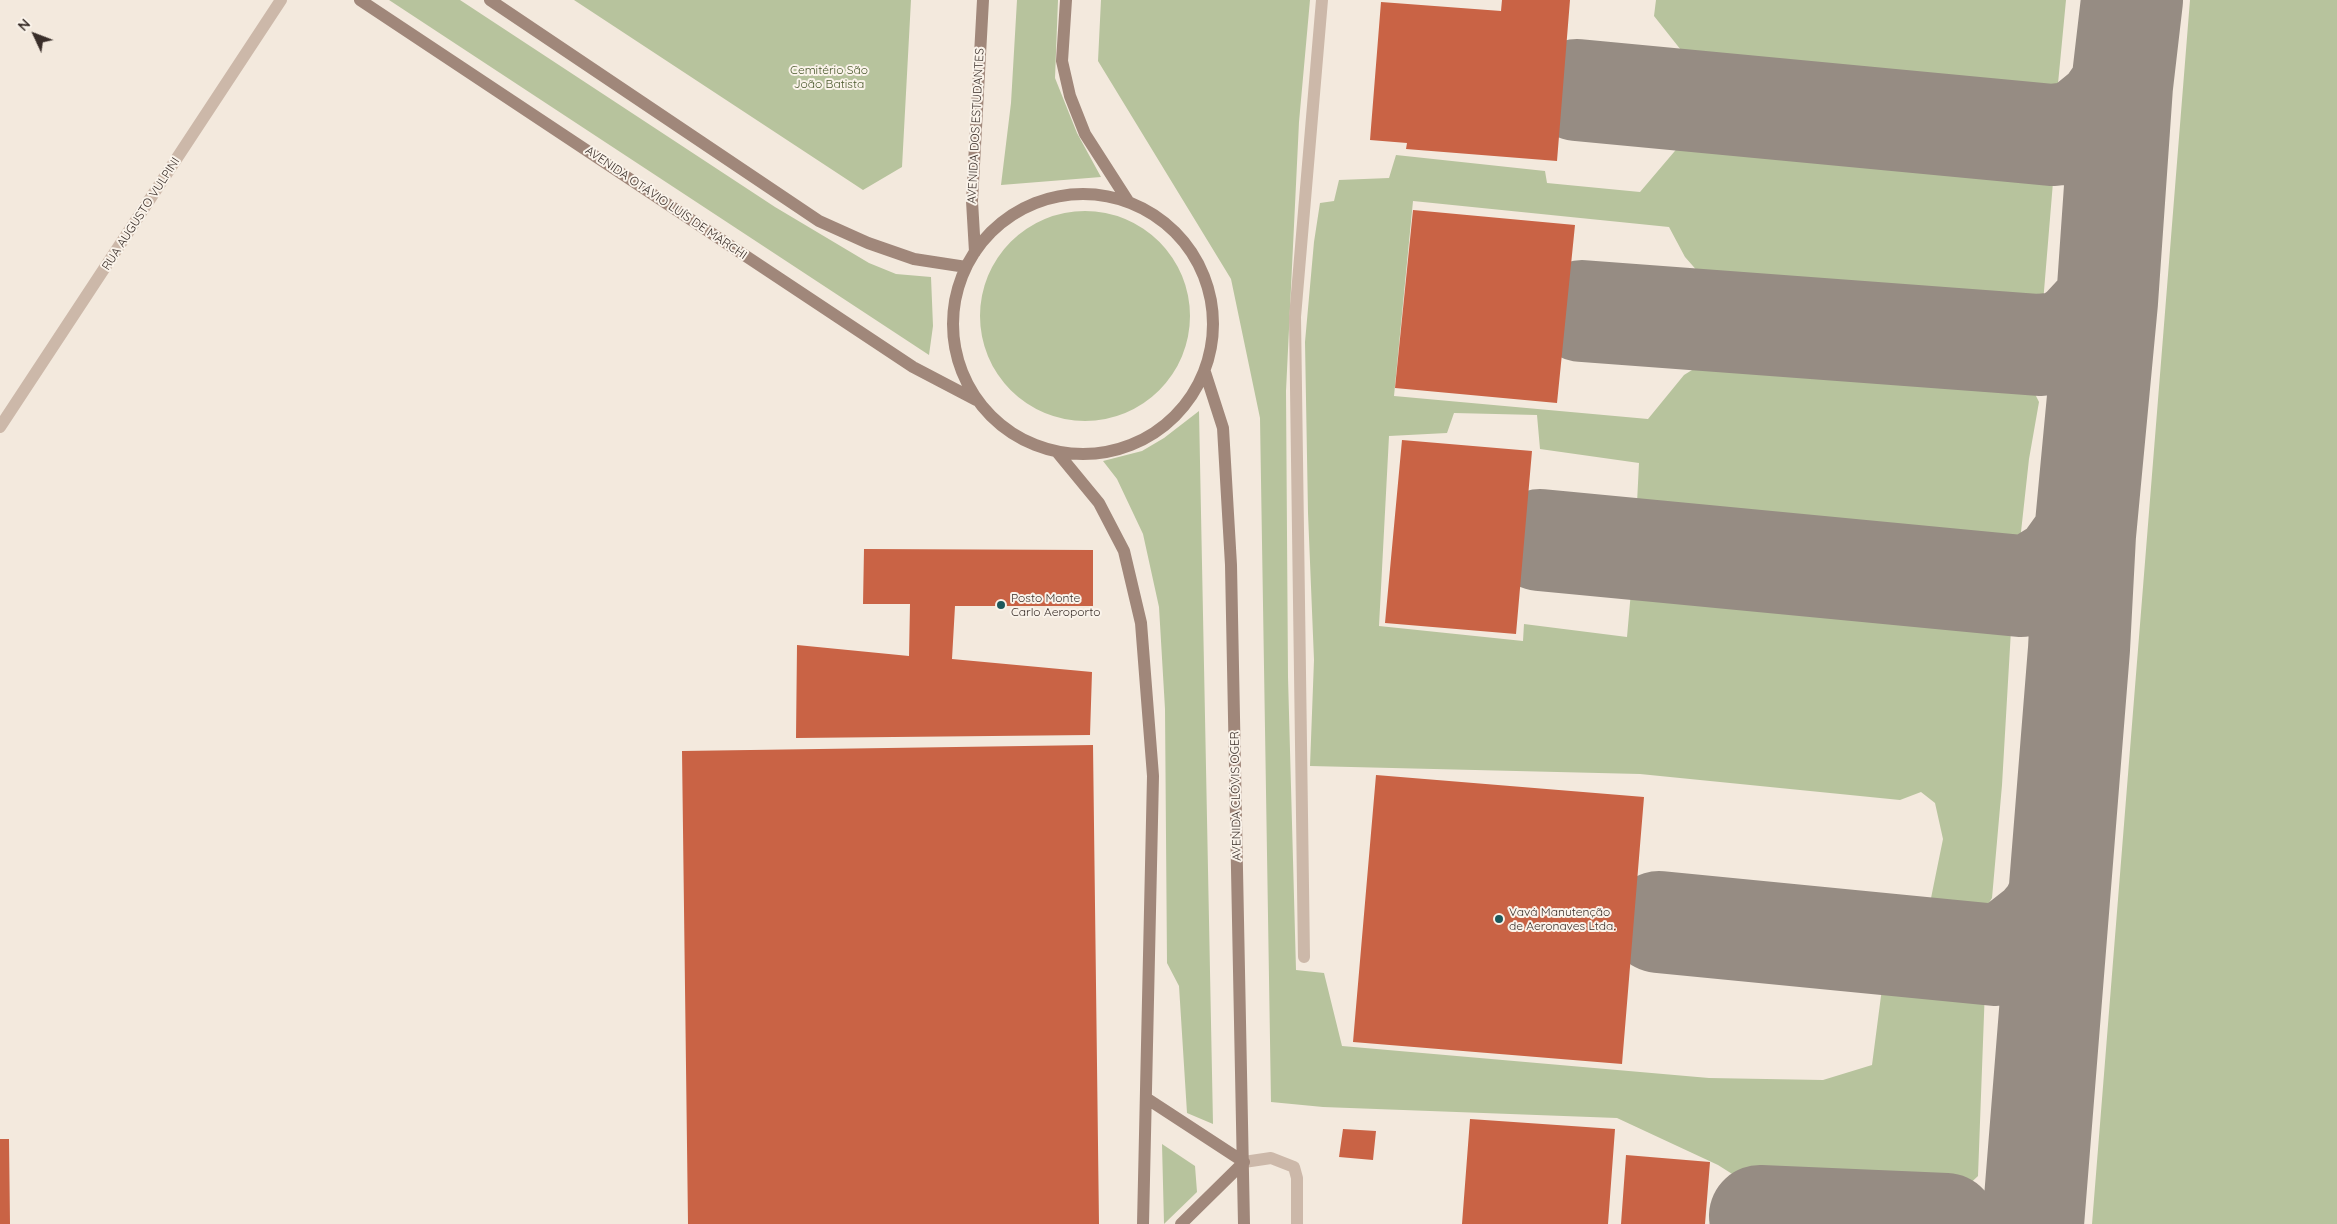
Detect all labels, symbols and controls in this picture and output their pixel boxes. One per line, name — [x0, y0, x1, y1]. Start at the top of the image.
north arrow — [10, 10, 60, 60]
text: N — [14, 15, 34, 35]
street label: AVENIDA DOS ESTUDANTES — [965, 48, 987, 204]
park label: Cemitério São João Batista — [790, 63, 868, 91]
street label: AVENIDA OTÁVIO LUÍS DE MARCHI — [582, 143, 750, 263]
street label: RUA AUGUSTO VULPINI — [99, 155, 183, 273]
place label: Posto Monte Carlo Aeroporto — [1011, 591, 1100, 619]
marker: Posto Monte Carlo Aeroporto — [995, 599, 1007, 611]
street label: AVENIDA CLÓVIS OGER — [1228, 731, 1244, 861]
place label: Vavá Manutenção de Aeronaves Ltda. — [1509, 905, 1616, 933]
marker: Vavá Manutenção de Aeronaves Ltda. — [1493, 913, 1505, 925]

